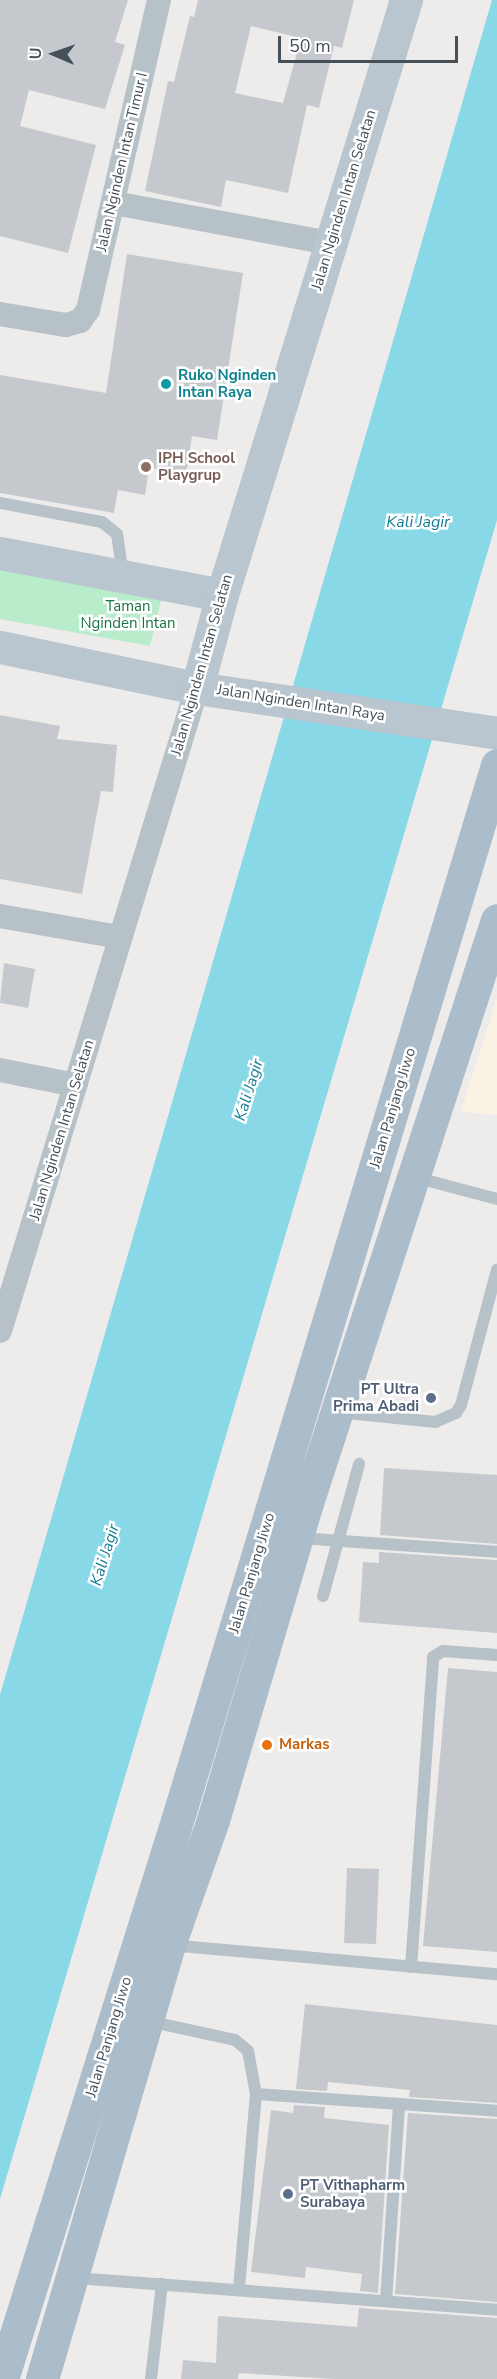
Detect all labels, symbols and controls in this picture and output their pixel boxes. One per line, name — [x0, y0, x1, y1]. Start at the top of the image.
north arrow — [24, 24, 84, 84]
scale bar — [281, 24, 461, 62]
text: 50 m — [289, 34, 331, 58]
text: U — [25, 47, 47, 60]
street label: Jalan Nginden Intan Timur I — [93, 71, 151, 253]
street label: Jalan Nginden Intan Selatan — [308, 108, 380, 292]
place label: Ruko Nginden Intan Raya — [178, 366, 276, 401]
marker: Ruko Nginden Intan Raya — [159, 377, 173, 391]
place label: IPH School Playgrup — [158, 449, 235, 484]
marker: IPH School Playgrup — [139, 460, 153, 474]
water label: Kali Jagir — [386, 512, 450, 532]
street label: Jalan Nginden Intan Selatan — [167, 572, 237, 758]
park label: Taman Nginden Intan — [80, 597, 176, 632]
street label: Jalan Nginden Intan Raya — [216, 681, 386, 725]
street label: Jalan Nginden Intan Selatan — [26, 1038, 98, 1222]
street label: Jalan Panjang Jiwo — [366, 1046, 420, 1170]
water label: Kali Jagir — [231, 1057, 267, 1123]
place label: PT Ultra Prima Abadi — [333, 1380, 419, 1415]
marker: PT Ultra Prima Abadi — [424, 1391, 438, 1405]
street label: Jalan Panjang Jiwo — [225, 1511, 279, 1635]
water label: Kali Jagir — [87, 1522, 123, 1588]
place label: Markas — [279, 1736, 330, 1754]
marker: Markas — [260, 1738, 274, 1752]
street label: Jalan Panjang Jiwo — [82, 1975, 136, 2099]
place label: PT Vithapharm Surabaya — [300, 2176, 405, 2211]
marker: PT Vithapharm Surabaya — [281, 2187, 295, 2201]

